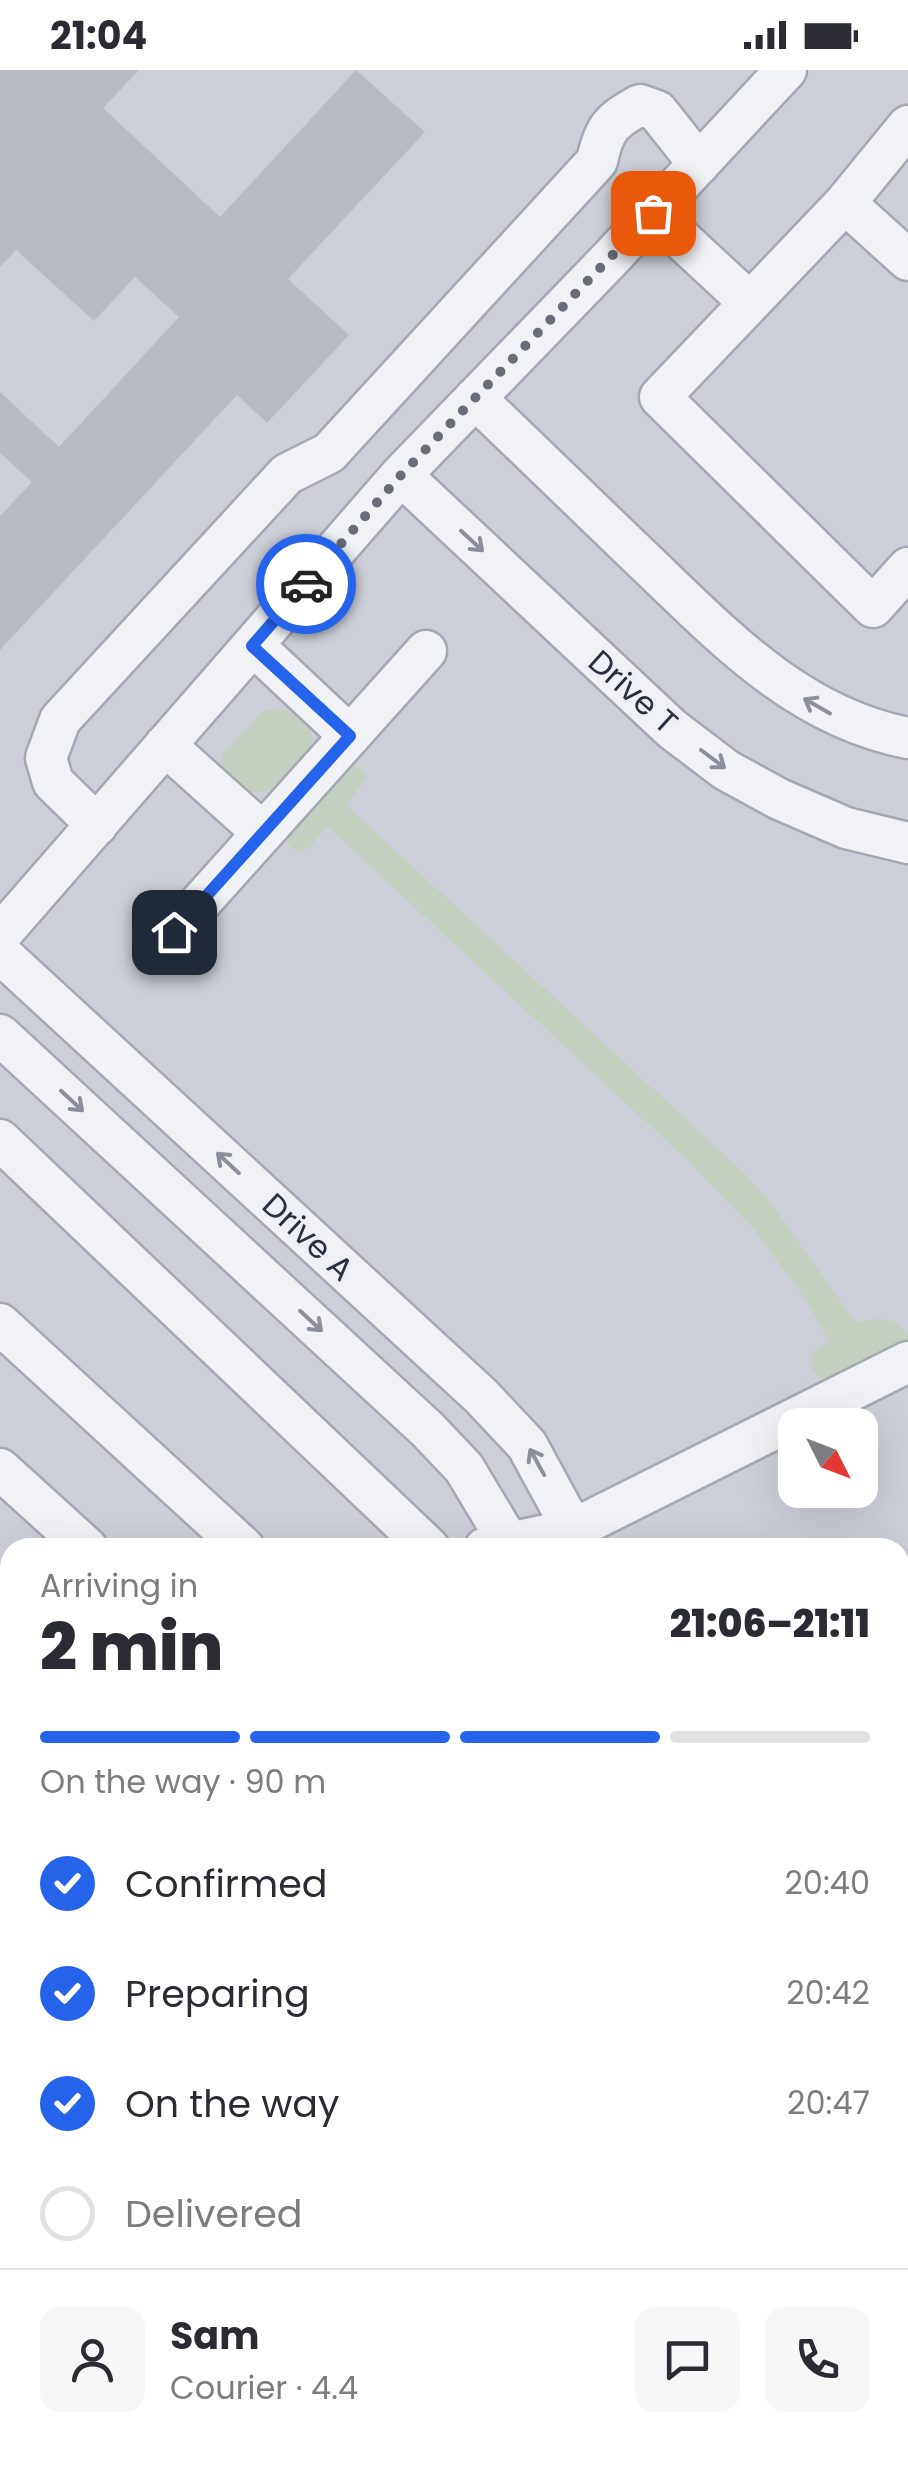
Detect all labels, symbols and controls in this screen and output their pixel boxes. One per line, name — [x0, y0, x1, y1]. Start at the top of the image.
text: 21:04 — [50, 9, 147, 62]
pin — [611, 171, 696, 256]
icon: bag — [626, 186, 681, 241]
one-way arrow — [459, 529, 484, 552]
courier — [256, 534, 356, 634]
icon: car — [279, 557, 334, 612]
street label: Drive T — [579, 639, 688, 744]
one-way arrow — [803, 695, 832, 715]
one-way arrow — [699, 749, 726, 770]
pin — [132, 890, 217, 975]
icon: home — [147, 905, 202, 960]
one-way arrow — [59, 1089, 84, 1112]
one-way arrow — [216, 1152, 242, 1176]
street label: Drive A — [253, 1183, 364, 1291]
one-way arrow — [298, 1309, 322, 1333]
north arrow — [778, 1408, 878, 1508]
map controls — [778, 1408, 878, 1508]
one-way arrow — [526, 1447, 546, 1477]
text: Arriving in — [40, 1563, 198, 1608]
text: 21:06–21:11 — [670, 1597, 870, 1650]
text: 2 min — [40, 1602, 223, 1693]
text: On the way · 90 m — [40, 1759, 326, 1804]
icon: check — [40, 1856, 95, 1911]
text: Confirmed — [125, 1857, 327, 1910]
text: 20:40 — [784, 1860, 870, 1905]
icon: check — [40, 1966, 95, 2021]
text: Preparing — [125, 1967, 310, 2020]
text: 20:42 — [786, 1970, 870, 2015]
icon: check — [40, 2076, 95, 2131]
text: On the way — [125, 2077, 339, 2130]
text: 20:47 — [787, 2080, 870, 2125]
text: Delivered — [125, 2187, 302, 2240]
button: person — [40, 2307, 145, 2412]
button: chat — [635, 2307, 740, 2412]
button: phone — [765, 2307, 870, 2412]
text: Sam — [170, 2309, 259, 2362]
text: Courier · 4.4 — [170, 2365, 358, 2410]

